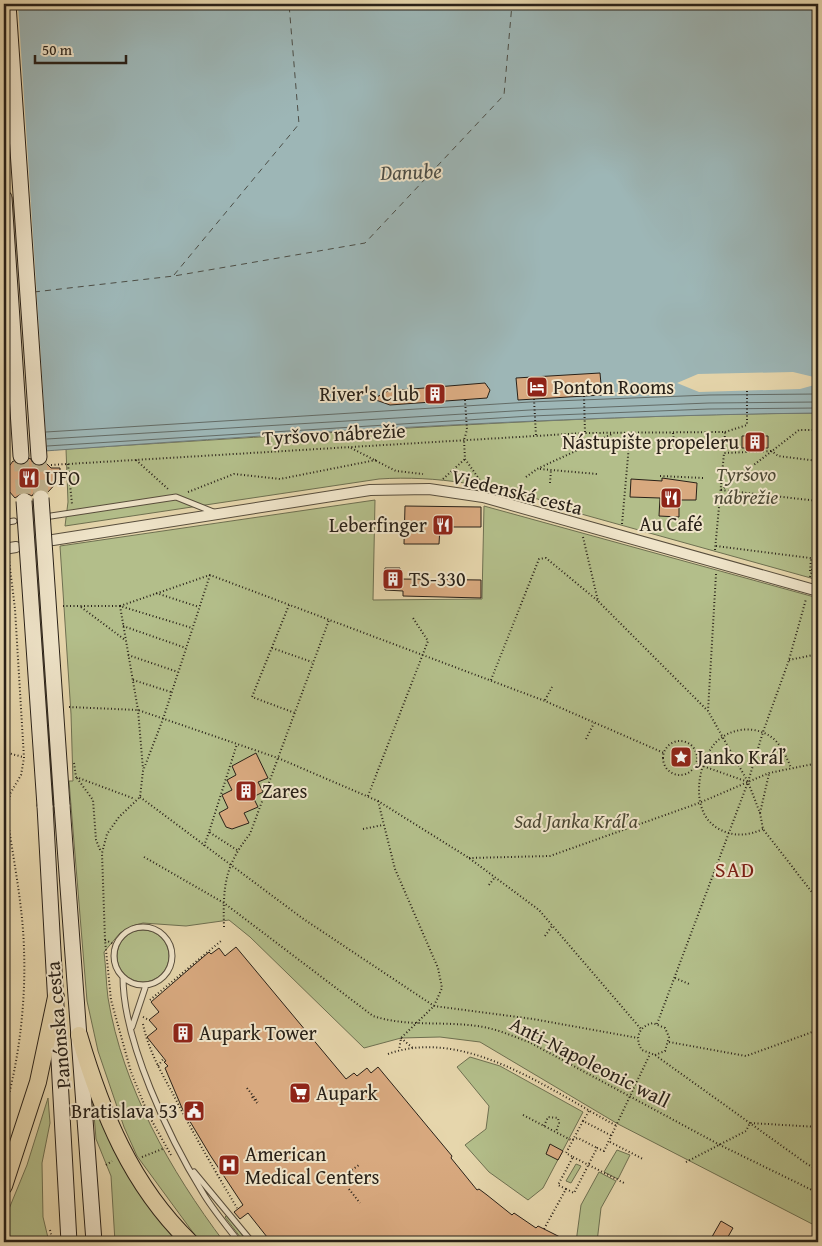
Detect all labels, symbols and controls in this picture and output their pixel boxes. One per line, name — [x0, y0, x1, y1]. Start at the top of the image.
scale bar — [35, 32, 126, 64]
text: 50 m — [42, 39, 73, 60]
water label: Danube — [379, 155, 442, 188]
place label: Ponton Rooms — [553, 372, 674, 401]
hotel icon: Ponton Rooms — [525, 375, 549, 399]
place label: River's Club — [320, 379, 419, 408]
building icon: River's Club — [423, 382, 447, 406]
street label: Tyršovo nábrežie — [262, 415, 406, 452]
place label: Nástupište propeleru — [562, 427, 739, 456]
building icon: Nástupište propeleru — [743, 430, 767, 454]
park label: Tyršovo nábrežie — [714, 459, 778, 511]
street label: Viedenská cesta — [449, 461, 586, 522]
place label: UFO — [45, 463, 80, 492]
restaurant icon: UFO — [17, 466, 41, 490]
restaurant icon: Au Café — [659, 486, 683, 510]
place label: Au Café — [639, 509, 703, 538]
place label: Leberfinger — [329, 510, 427, 539]
restaurant icon: Leberfinger — [431, 513, 455, 537]
place label: TS-330 — [409, 564, 466, 593]
building icon: TS-330 — [381, 567, 405, 591]
place label: Janko Kráľ — [694, 742, 786, 771]
place icon: Janko Kráľ — [669, 745, 693, 769]
place label: Zares — [262, 776, 307, 805]
building icon: Zares — [234, 779, 258, 803]
park label: Sad Janka Kráľa — [514, 806, 639, 835]
district label: SAD — [715, 853, 755, 885]
street label: Panónska cesta — [37, 960, 78, 1090]
street label: Anti-Napoleonic wall — [505, 1009, 676, 1115]
place label: Aupark Tower — [199, 1018, 317, 1047]
building icon: Aupark Tower — [171, 1021, 195, 1045]
place label: Aupark — [316, 1078, 378, 1107]
supermarket icon: Aupark — [288, 1081, 312, 1105]
place label: Bratislava 53 — [71, 1096, 178, 1125]
public building icon: Bratislava 53 — [182, 1099, 206, 1123]
place label: American Medical Centers — [245, 1139, 380, 1191]
hospital icon: American Medical Centers — [217, 1153, 241, 1177]

